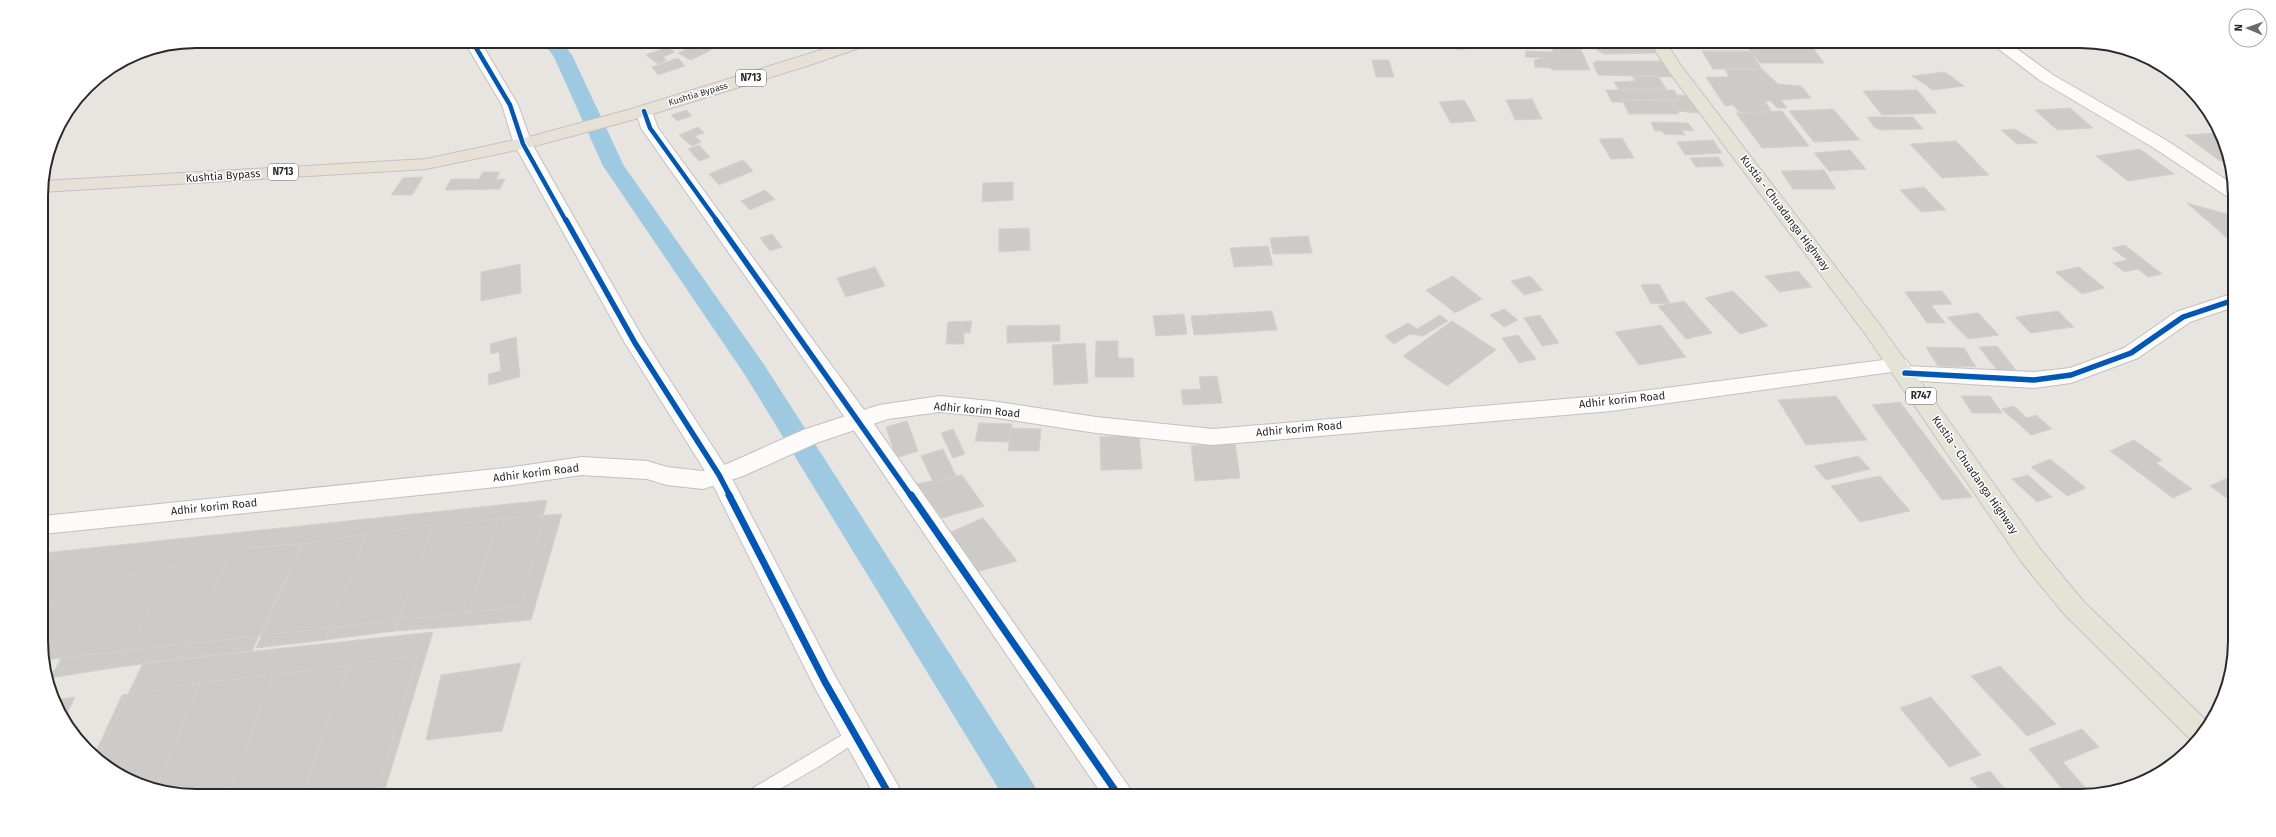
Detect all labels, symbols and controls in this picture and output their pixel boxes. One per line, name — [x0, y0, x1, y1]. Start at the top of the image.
north arrow — [2228, 8, 2268, 48]
text: N — [2232, 24, 2245, 32]
road number: N713 — [736, 70, 766, 86]
street label: Kushtia Bypass — [667, 80, 729, 108]
street label: Kustia - Chuadanga Highway — [1737, 153, 1833, 274]
road number: N713 — [268, 164, 298, 180]
street label: Kushtia Bypass — [185, 167, 261, 185]
road number: R747 — [1906, 388, 1936, 404]
street label: Adhir korim Road — [1578, 389, 1666, 411]
street label: Adhir korim Road — [933, 400, 1021, 420]
street label: Kustia - Chuadanga Highway — [1929, 413, 2021, 537]
street label: Adhir korim Road — [1255, 419, 1343, 439]
street label: Adhir korim Road — [492, 461, 580, 485]
street label: Adhir korim Road — [170, 496, 258, 518]

